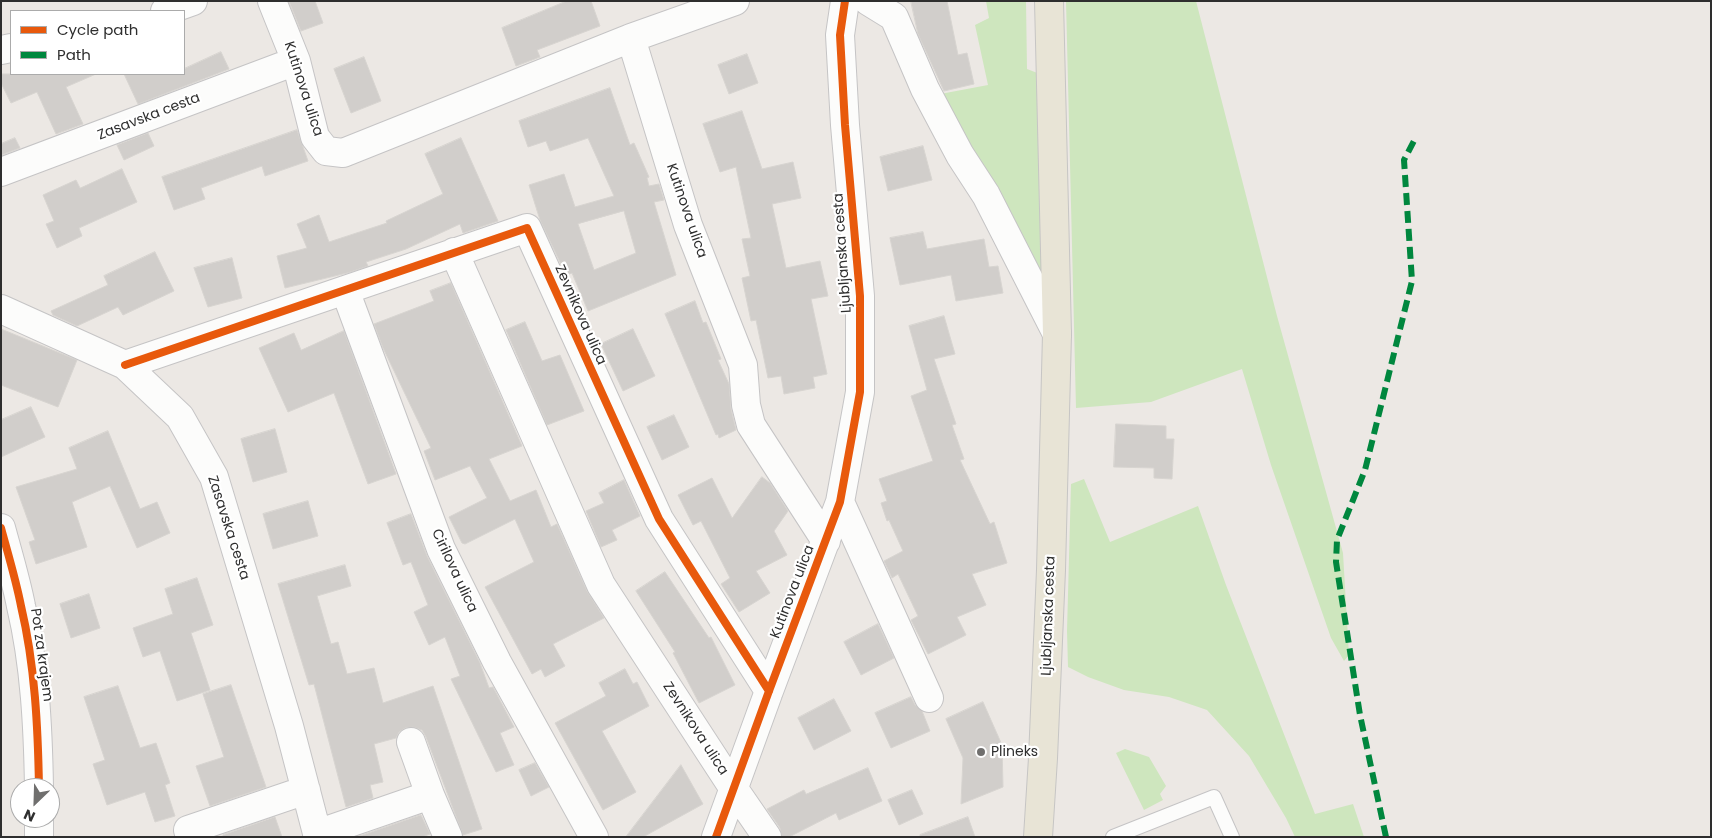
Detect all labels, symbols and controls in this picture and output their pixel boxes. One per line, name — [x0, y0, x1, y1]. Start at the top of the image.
legend — [10, 10, 185, 75]
text: Cycle path — [57, 19, 138, 40]
street label: Kutinova ulica — [280, 39, 326, 139]
text: Path — [57, 44, 91, 65]
street label: Zasavska cesta — [95, 90, 203, 144]
street label: Kutinova ulica — [662, 162, 710, 260]
street label: Ljubljanska cesta — [830, 193, 856, 313]
street label: Zevnikova ulica — [550, 262, 610, 368]
street label: Zasavska cesta — [203, 474, 253, 582]
street label: Cirilova ulica — [427, 527, 481, 615]
street label: Kutinova ulica — [767, 543, 819, 641]
street label: Ljubljanska cesta — [1039, 556, 1059, 676]
street label: Pot za krajem — [26, 607, 56, 703]
street label: Zevnikova ulica — [659, 679, 731, 779]
place label: Plineks — [991, 744, 1038, 760]
marker: Plineks — [975, 746, 987, 758]
north arrow — [10, 778, 60, 828]
text: N — [20, 805, 38, 827]

